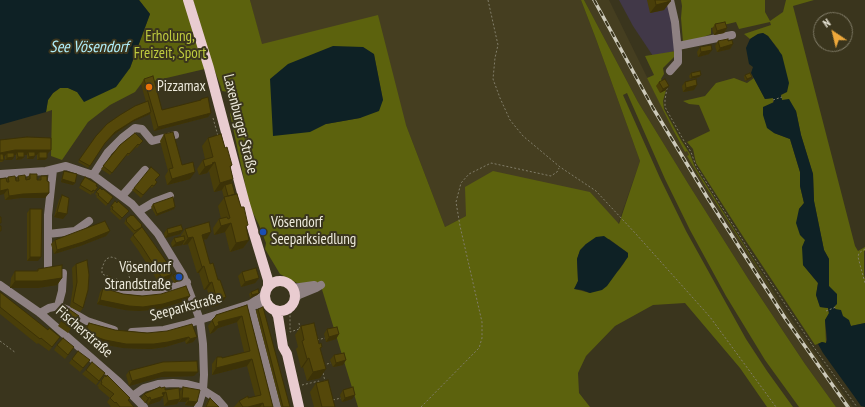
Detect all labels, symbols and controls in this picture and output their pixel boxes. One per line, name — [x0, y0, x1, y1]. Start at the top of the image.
north arrow — [813, 12, 853, 52]
text: N — [820, 16, 833, 30]
park label: Erholung, Freizeit, Sport — [134, 28, 206, 63]
water label: See Vösendorf — [50, 37, 128, 57]
street label: Laxenburger Straße — [219, 72, 261, 176]
place label: Pizzamax — [157, 78, 206, 96]
marker: Pizzamax — [144, 82, 154, 92]
place label: Vösendorf Seeparksiedlung — [271, 214, 356, 249]
marker: Vösendorf Seeparksiedlung — [258, 227, 268, 237]
place label: Vösendorf Strandstraße — [104, 259, 171, 294]
marker: Vösendorf Strandstraße — [174, 272, 184, 282]
street label: Seeparkstraße — [148, 289, 224, 325]
street label: Fischerstraße — [52, 302, 116, 362]

